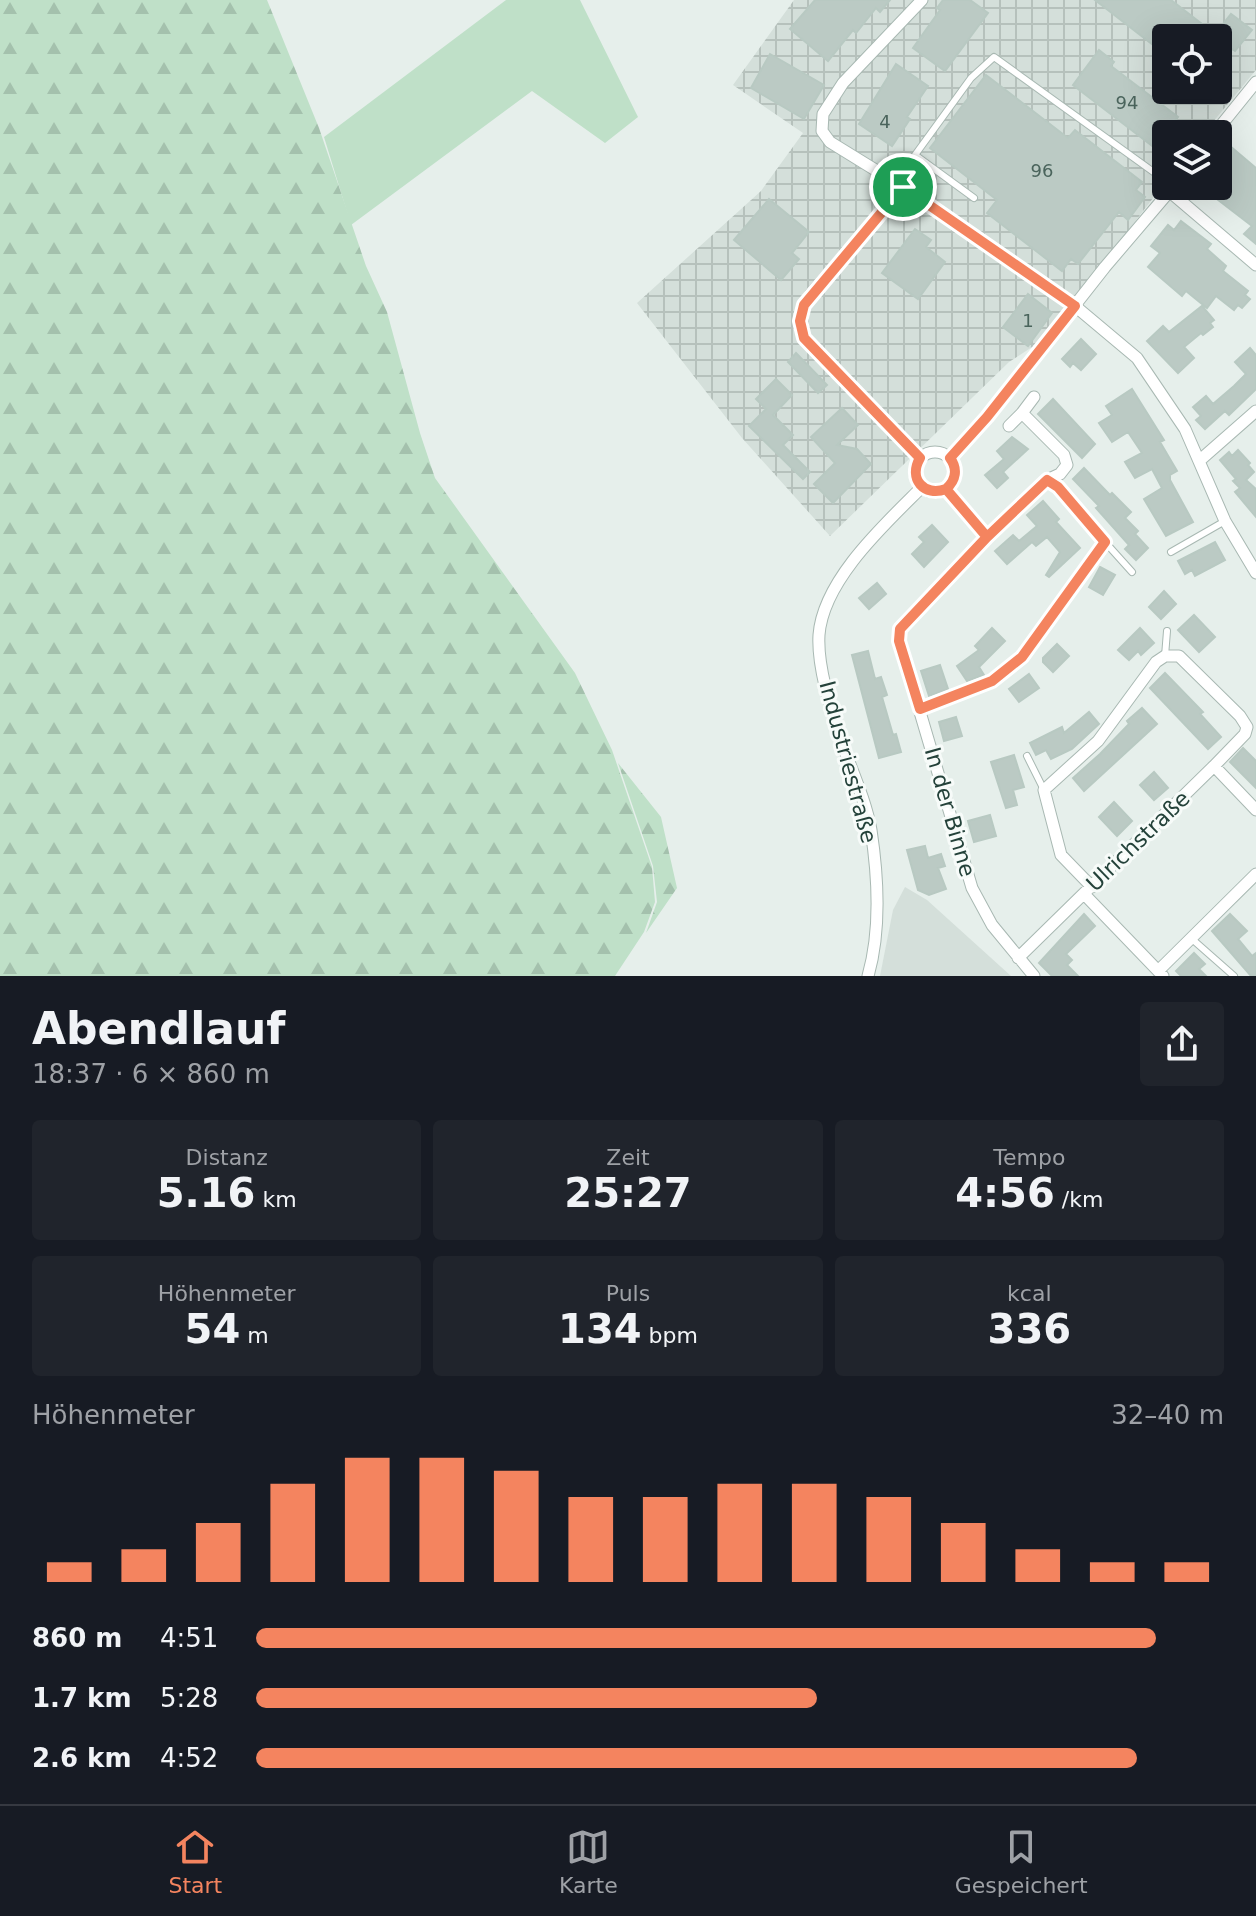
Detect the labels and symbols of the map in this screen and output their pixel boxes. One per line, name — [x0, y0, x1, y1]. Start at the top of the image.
house number: 94 — [1116, 92, 1138, 113]
house number: 4 — [879, 111, 891, 132]
pin — [869, 153, 937, 221]
house number: 96 — [1031, 160, 1053, 181]
house number: 1 — [1022, 310, 1034, 331]
street label: Industriestraße — [814, 678, 882, 846]
street label: In der Binne — [920, 744, 980, 880]
street label: Ulrichstraße — [1081, 786, 1195, 896]

